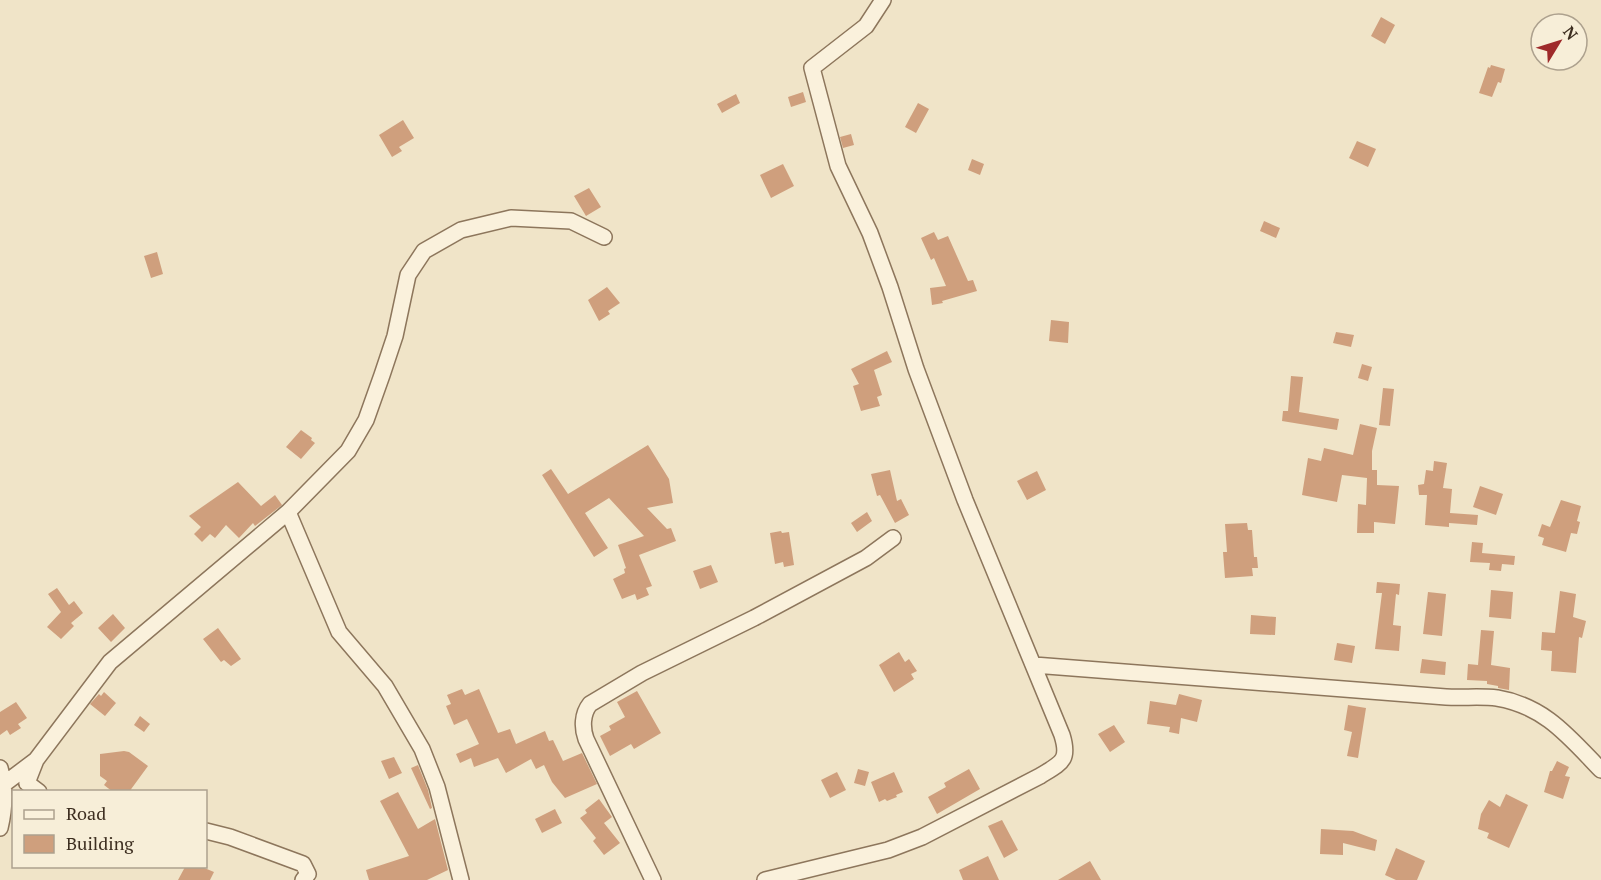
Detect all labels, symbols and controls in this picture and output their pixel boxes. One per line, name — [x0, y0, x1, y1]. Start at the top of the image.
north arrow — [1529, 12, 1589, 72]
text: N — [1558, 21, 1583, 44]
legend — [12, 790, 207, 868]
text: Road — [66, 801, 106, 825]
text: Building — [66, 831, 134, 855]

